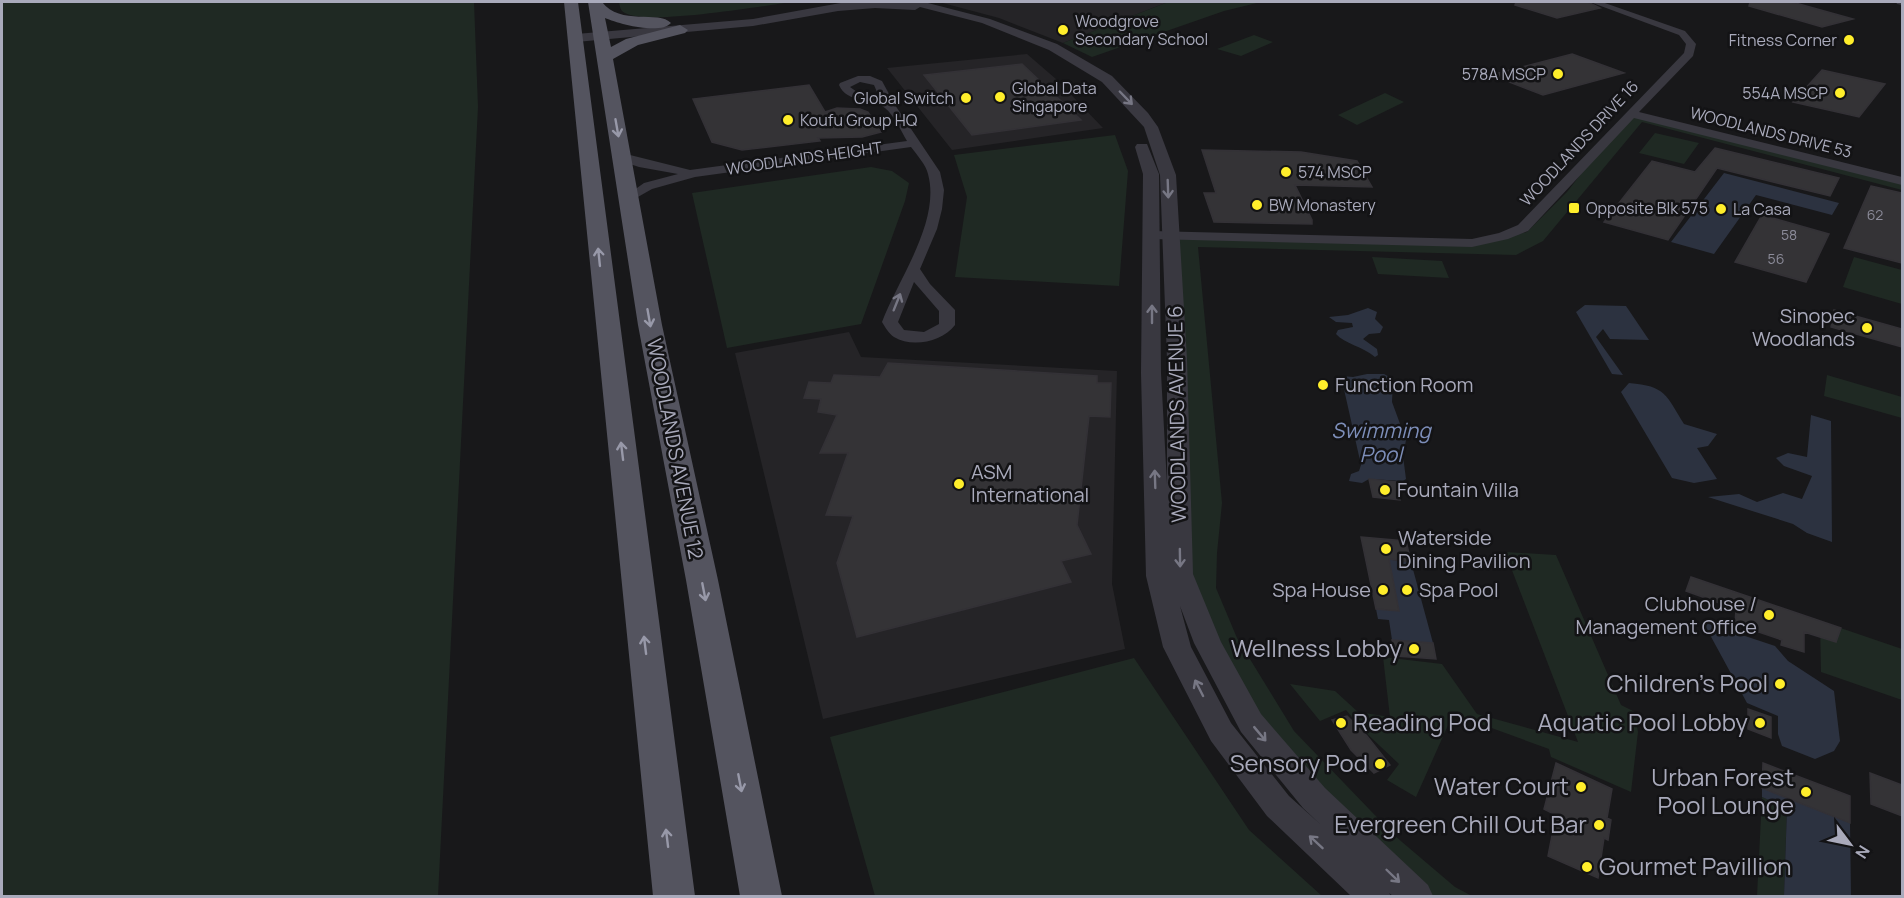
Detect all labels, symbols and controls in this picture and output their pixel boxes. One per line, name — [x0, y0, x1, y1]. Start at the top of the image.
place label: Woodgrove Secondary School — [1075, 10, 1208, 50]
marker: Woodgrove Secondary School — [1056, 23, 1070, 37]
place label: Fitness Corner — [1729, 29, 1837, 51]
marker: Fitness Corner — [1842, 33, 1856, 47]
place label: 578A MSCP — [1462, 63, 1546, 85]
marker: 578A MSCP — [1551, 67, 1565, 81]
street label: WOODLANDS DRIVE 16 — [1515, 75, 1643, 211]
place label: Global Data Singapore — [1012, 77, 1097, 117]
place label: 554A MSCP — [1742, 82, 1828, 104]
marker: 554A MSCP — [1833, 86, 1847, 100]
place label: Global Switch — [854, 87, 954, 109]
marker: Global Data Singapore — [993, 90, 1007, 104]
one-way arrow — [1118, 90, 1133, 105]
marker: Global Switch — [959, 91, 973, 105]
street label: WOODLANDS DRIVE 53 — [1688, 101, 1854, 163]
place label: Koufu Group HQ — [800, 109, 918, 131]
marker: Koufu Group HQ — [781, 113, 795, 127]
one-way arrow — [612, 118, 623, 137]
street label: WOODLANDS HEIGHT — [725, 136, 884, 180]
place label: 574 MSCP — [1298, 161, 1372, 183]
marker: 574 MSCP — [1279, 165, 1293, 179]
one-way arrow — [1163, 179, 1174, 199]
place label: BW Monastery — [1269, 194, 1376, 216]
place label: Opposite Blk 575 — [1586, 197, 1708, 219]
marker: BW Monastery — [1250, 198, 1264, 212]
place label: La Casa — [1733, 198, 1791, 220]
marker: Opposite Blk 575 — [1567, 201, 1581, 215]
marker: La Casa — [1714, 202, 1728, 216]
house number: 62 — [1867, 205, 1883, 224]
house number: 58 — [1781, 225, 1797, 244]
one-way arrow — [594, 248, 605, 268]
house number: 56 — [1768, 249, 1784, 268]
one-way arrow — [892, 294, 903, 312]
place label: Sinopec Woodlands — [1752, 302, 1855, 352]
one-way arrow — [1146, 305, 1158, 325]
street label: WOODLANDS AVENUE 6 — [1161, 305, 1192, 523]
one-way arrow — [644, 308, 655, 328]
marker: Sinopec Woodlands — [1860, 321, 1874, 335]
street label: WOODLANDS AVENUE 12 — [641, 336, 710, 561]
place label: Function Room — [1335, 371, 1473, 398]
marker: Function Room — [1316, 378, 1330, 392]
water label: Swimming Pool — [1331, 416, 1432, 468]
one-way arrow — [616, 442, 627, 461]
place label: ASM International — [971, 458, 1089, 508]
one-way arrow — [1149, 470, 1161, 490]
place label: Fountain Villa — [1397, 476, 1519, 503]
marker: ASM International — [952, 477, 966, 491]
marker: Fountain Villa — [1378, 483, 1392, 497]
place label: Waterside Dining Pavilion — [1398, 524, 1531, 574]
marker: Waterside Dining Pavilion — [1379, 542, 1393, 556]
one-way arrow — [1174, 548, 1186, 568]
place label: Spa House — [1272, 576, 1371, 603]
place label: Spa Pool — [1419, 576, 1499, 603]
one-way arrow — [699, 581, 710, 601]
marker: Spa House — [1376, 583, 1390, 597]
marker: Spa Pool — [1400, 583, 1414, 597]
place label: Clubhouse / Management Office — [1576, 590, 1757, 640]
marker: Clubhouse / Management Office — [1762, 608, 1776, 622]
place label: Wellness Lobby — [1231, 631, 1402, 664]
one-way arrow — [639, 635, 650, 655]
marker: Wellness Lobby — [1407, 642, 1421, 656]
place label: Children's Pool — [1607, 666, 1768, 699]
marker: Children's Pool — [1773, 677, 1787, 691]
one-way arrow — [1192, 679, 1204, 697]
place label: Reading Pod — [1353, 705, 1491, 738]
place label: Aquatic Pool Lobby — [1538, 705, 1748, 738]
marker: Reading Pod — [1334, 716, 1348, 730]
marker: Aquatic Pool Lobby — [1753, 716, 1767, 730]
one-way arrow — [1253, 726, 1267, 741]
place label: Sensory Pod — [1230, 746, 1368, 779]
marker: Sensory Pod — [1373, 757, 1387, 771]
place label: Urban Forest Pool Lounge — [1651, 760, 1794, 821]
place label: Water Court — [1434, 769, 1569, 802]
one-way arrow — [734, 773, 745, 793]
marker: Water Court — [1574, 780, 1588, 794]
marker: Urban Forest Pool Lounge — [1799, 785, 1813, 799]
place label: Evergreen Chill Out Bar — [1334, 807, 1587, 840]
north arrow — [1820, 814, 1880, 874]
marker: Evergreen Chill Out Bar — [1592, 818, 1606, 832]
one-way arrow — [661, 829, 672, 849]
one-way arrow — [1308, 835, 1323, 849]
text: N — [1850, 841, 1875, 863]
place label: Gourmet Pavillion — [1599, 849, 1792, 882]
marker: Gourmet Pavillion — [1580, 860, 1594, 874]
one-way arrow — [1386, 868, 1401, 883]

